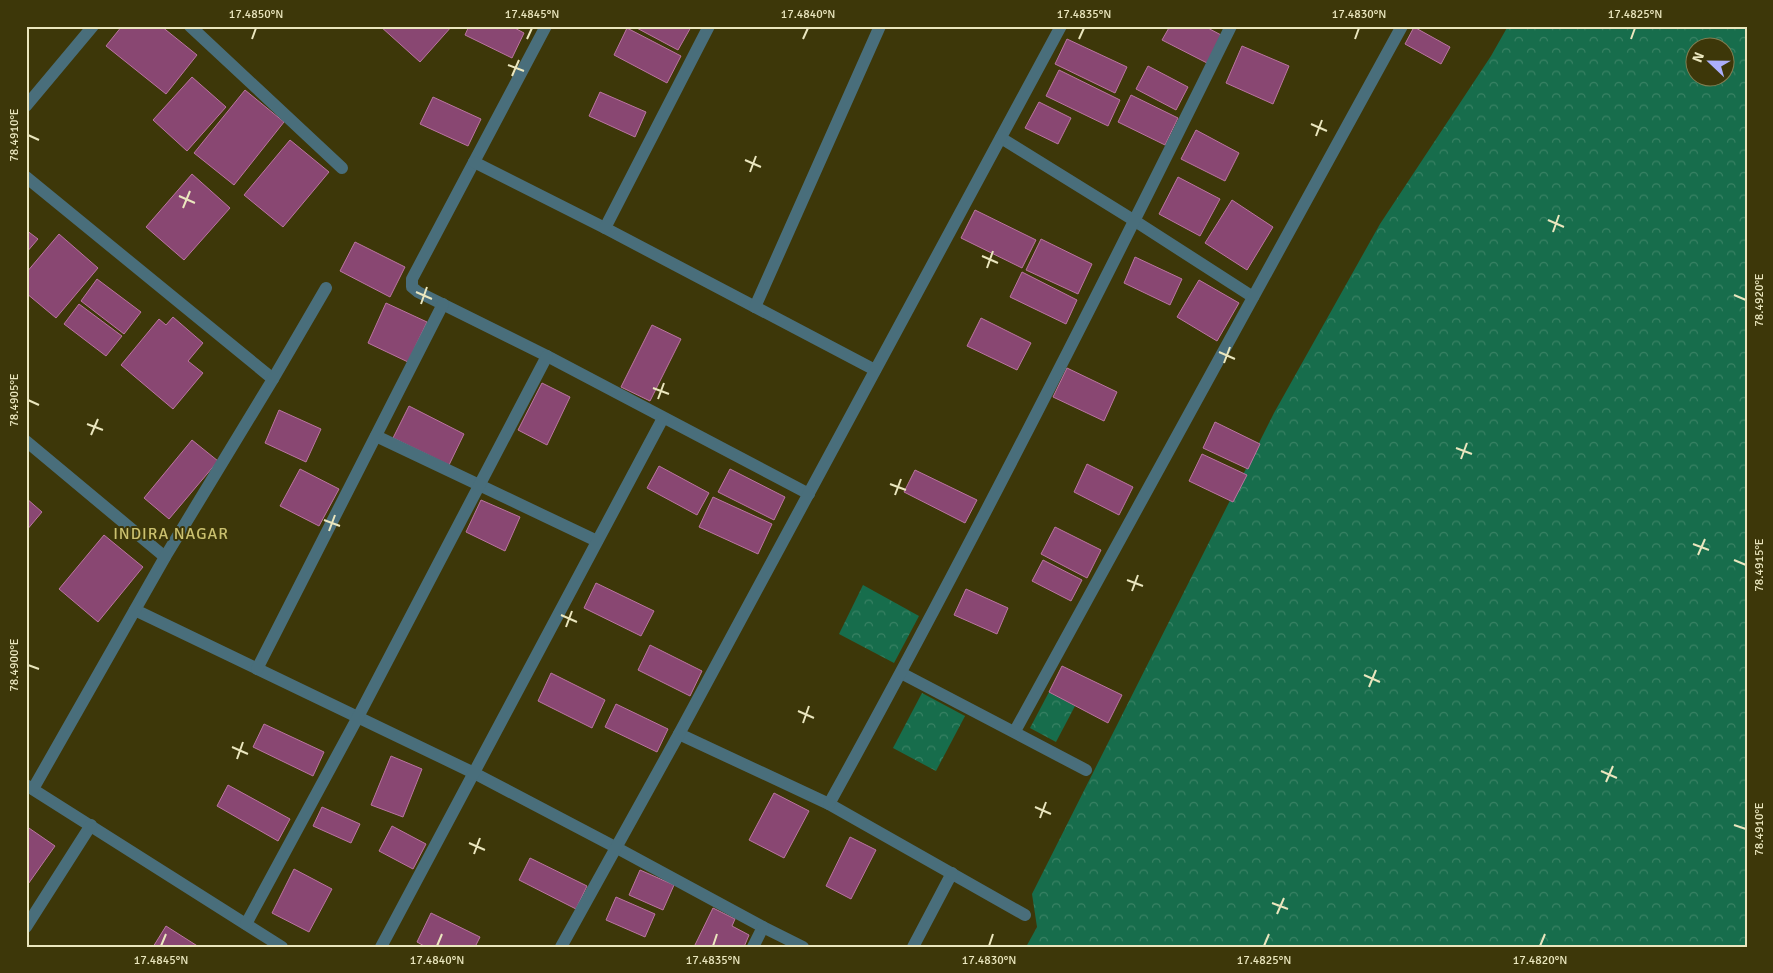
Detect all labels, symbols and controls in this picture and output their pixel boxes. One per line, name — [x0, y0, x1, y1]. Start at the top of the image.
text: 17.4850°N — [229, 7, 283, 22]
text: 17.4845°N — [505, 7, 559, 22]
text: 17.4840°N — [781, 7, 835, 22]
text: 17.4835°N — [1057, 7, 1111, 22]
text: 17.4830°N — [1332, 7, 1386, 22]
text: 17.4825°N — [1608, 7, 1662, 22]
north arrow — [1686, 38, 1736, 88]
text: N — [1689, 50, 1708, 65]
text: 78.4910°E — [7, 108, 22, 162]
text: 78.4920°E — [1752, 273, 1767, 327]
text: 78.4905°E — [7, 373, 22, 427]
district label: INDIRA NAGAR — [113, 524, 229, 544]
text: 78.4915°E — [1752, 538, 1767, 592]
text: 78.4900°E — [7, 638, 22, 692]
text: 78.4910°E — [1752, 802, 1767, 856]
text: 17.4845°N — [134, 953, 188, 968]
text: 17.4840°N — [410, 953, 464, 968]
text: 17.4835°N — [686, 953, 740, 968]
text: 17.4830°N — [962, 953, 1016, 968]
text: 17.4825°N — [1237, 953, 1291, 968]
text: 17.4820°N — [1513, 953, 1567, 968]

